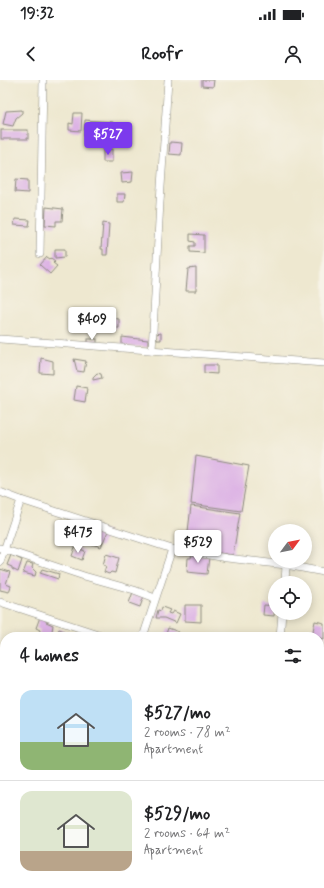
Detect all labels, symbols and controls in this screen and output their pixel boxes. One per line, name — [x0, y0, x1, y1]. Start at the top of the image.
text: 19:32 — [20, 4, 54, 24]
text: Roofr — [141, 42, 183, 66]
icon: back — [20, 43, 42, 65]
icon: person — [282, 43, 304, 65]
pin: $527 — [84, 122, 132, 156]
text: $527 — [93, 126, 123, 143]
pin: $409 — [68, 307, 116, 341]
text: $409 — [77, 311, 107, 328]
pin: $475 — [54, 520, 102, 554]
text: $475 — [64, 524, 93, 541]
north arrow — [268, 524, 312, 568]
map controls — [268, 524, 312, 620]
pin: $529 — [174, 530, 222, 564]
text: $529 — [183, 534, 213, 551]
button: locate — [268, 576, 312, 620]
text: 4 homes — [20, 645, 79, 667]
icon: filters — [282, 645, 304, 667]
text: $527/mo — [144, 702, 211, 724]
icon: home — [52, 706, 100, 754]
text: 2 rooms · 78 m² — [144, 724, 231, 741]
text: Apartment — [144, 741, 203, 758]
text: $529/mo — [144, 803, 210, 825]
icon: home — [52, 807, 100, 855]
text: 2 rooms · 64 m² — [144, 825, 230, 842]
text: Apartment — [144, 842, 203, 859]

